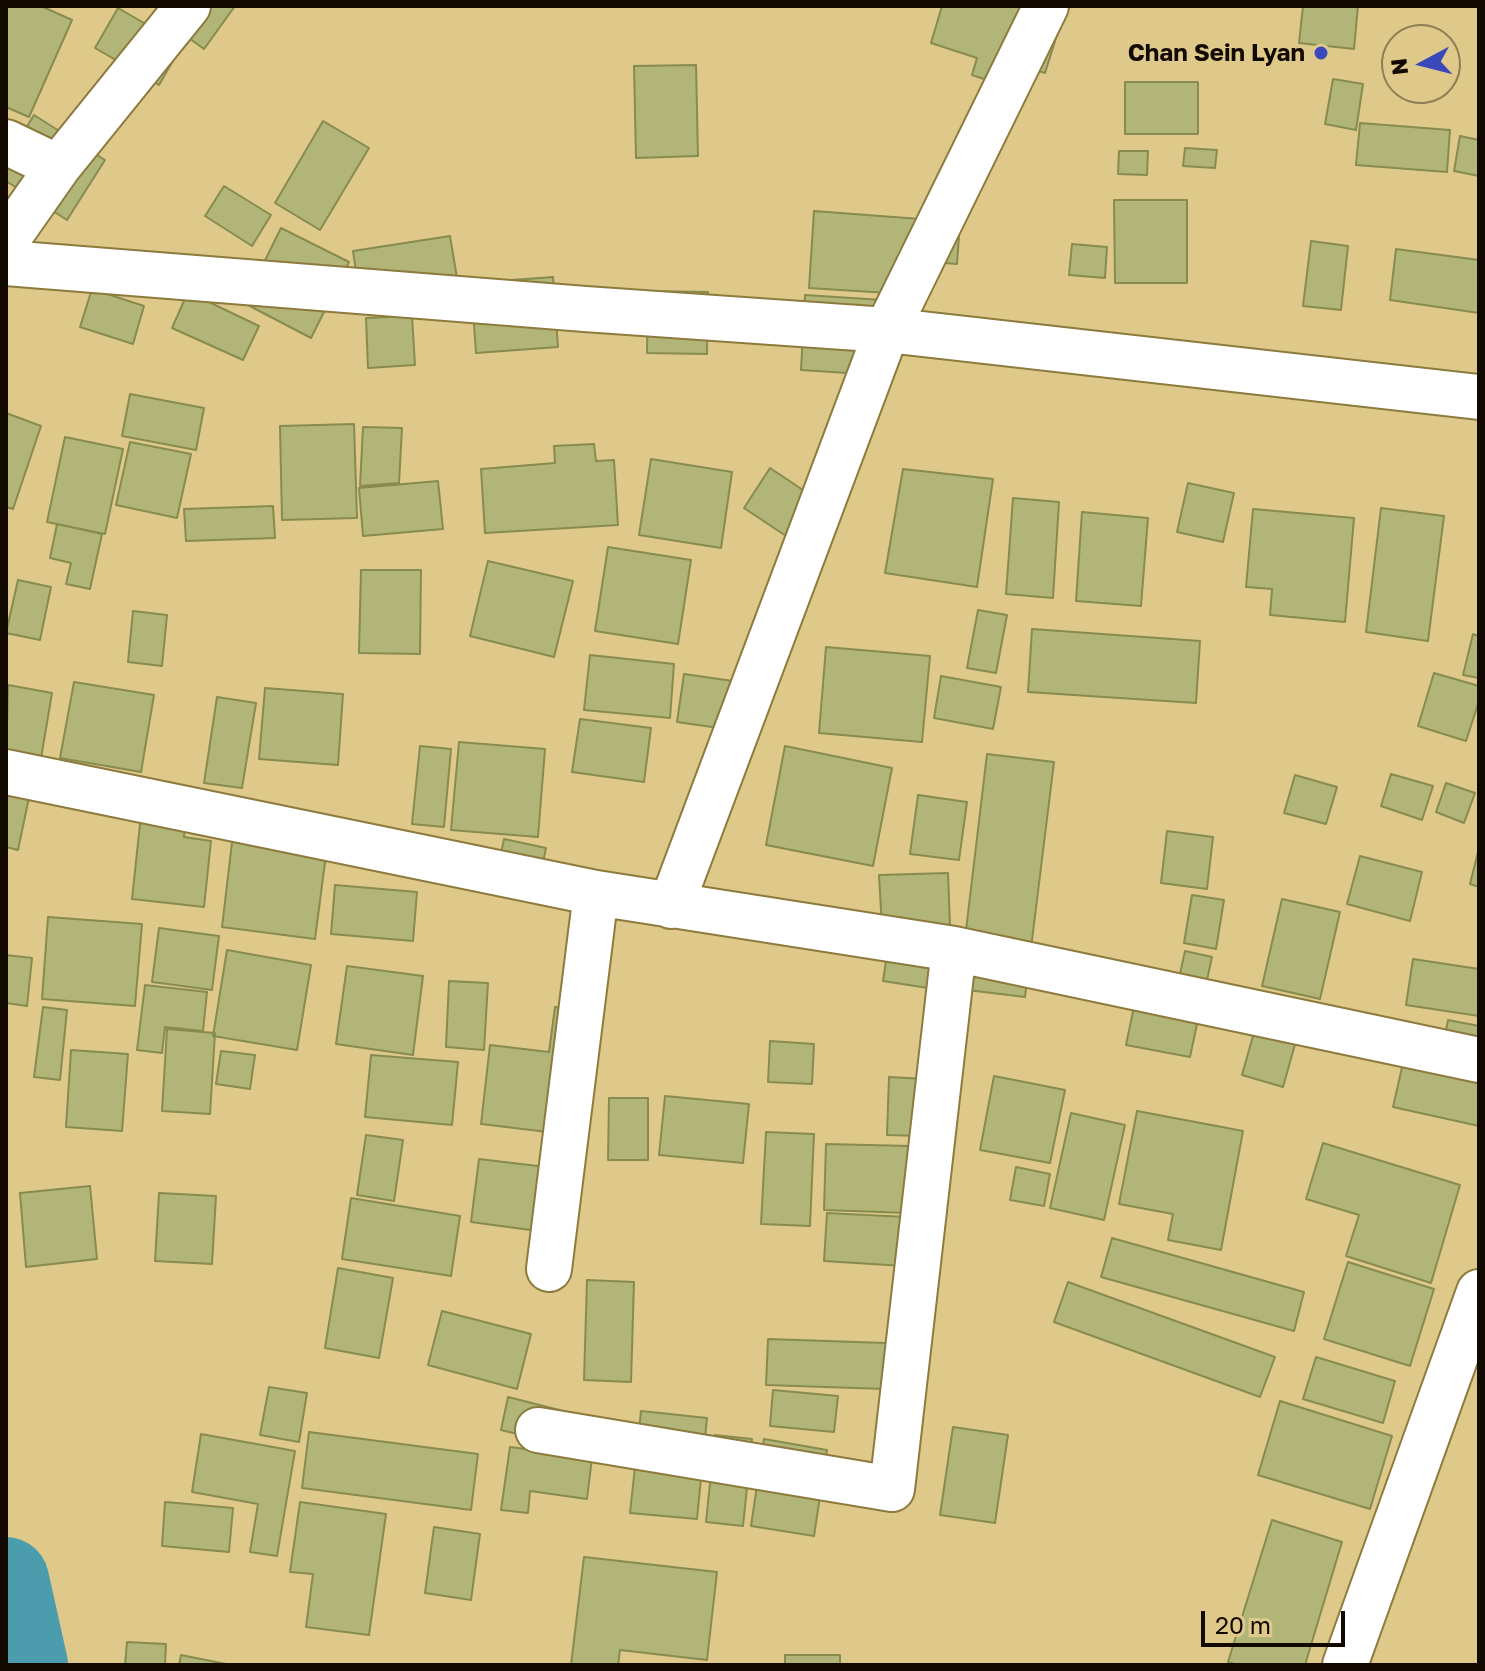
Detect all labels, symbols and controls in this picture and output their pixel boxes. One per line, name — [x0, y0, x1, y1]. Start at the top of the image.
north arrow — [1381, 24, 1461, 104]
place label: Chan Sein Lyan — [1128, 39, 1305, 67]
marker: Chan Sein Lyan — [1312, 44, 1330, 62]
text: N — [1384, 57, 1413, 77]
scale bar — [1205, 1595, 1349, 1645]
text: 20 m — [1215, 1610, 1271, 1639]

